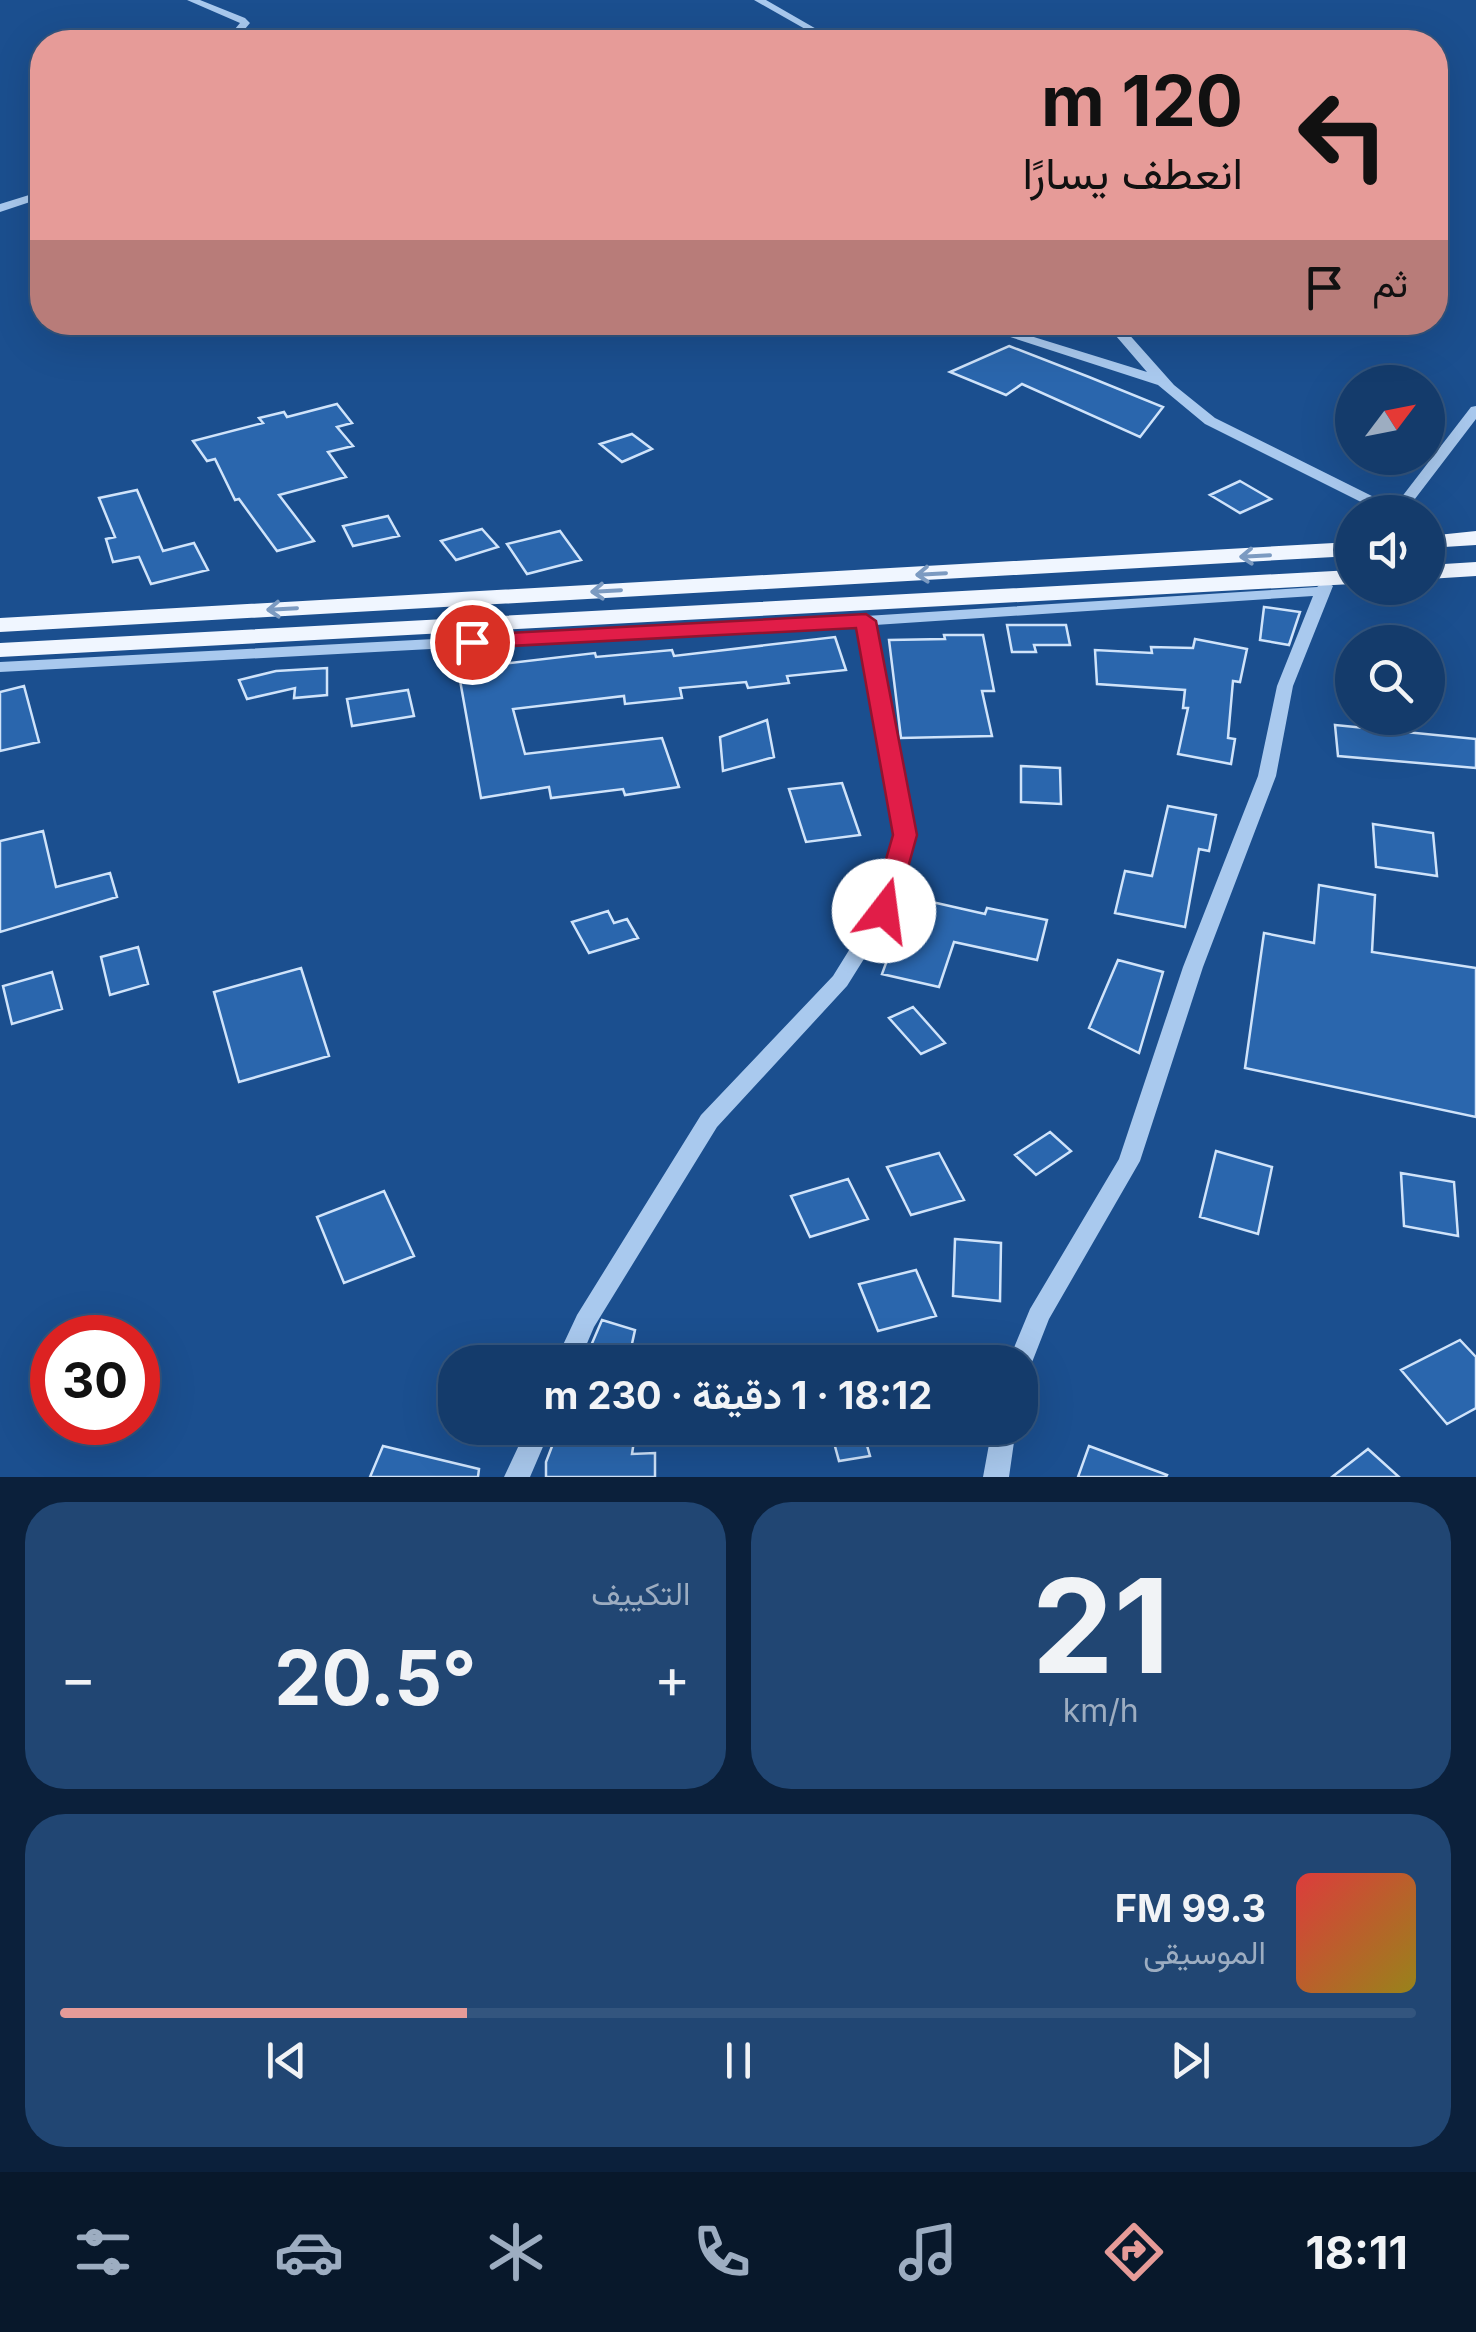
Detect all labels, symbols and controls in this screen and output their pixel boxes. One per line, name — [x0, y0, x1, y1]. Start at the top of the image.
text: 120 m — [1041, 58, 1243, 143]
icon: left — [1278, 70, 1408, 200]
text: انعطف يسارًا — [1023, 145, 1243, 200]
icon: arrive — [1297, 260, 1352, 315]
text: ثم — [1372, 260, 1408, 306]
north arrow — [1335, 365, 1445, 475]
map controls — [1335, 365, 1445, 735]
button: sound — [1335, 495, 1445, 605]
one-way arrow — [1240, 547, 1272, 566]
one-way arrow — [915, 565, 947, 584]
one-way arrow — [591, 582, 623, 601]
one-way arrow — [266, 600, 298, 619]
pin — [430, 600, 515, 685]
icon: arrive — [445, 615, 500, 670]
button: search — [1335, 625, 1445, 735]
position arrow — [832, 859, 936, 963]
speed limit sign: 30 — [30, 1315, 160, 1445]
text: 18:12 · 1 دقيقة · 230 m — [544, 1372, 932, 1418]
text: 21 — [1032, 1547, 1170, 1704]
text: التكييف — [591, 1574, 691, 1613]
text: 20.5° — [274, 1632, 476, 1723]
text: − — [60, 1645, 96, 1711]
text: + — [654, 1645, 691, 1711]
text: km/h — [1063, 1691, 1139, 1730]
text: 99.3 FM — [1115, 1885, 1266, 1931]
text: الموسيقى — [1143, 1933, 1266, 1972]
icon: previous — [259, 2033, 314, 2088]
icon: pause — [711, 2033, 766, 2088]
icon: next — [1163, 2033, 1218, 2088]
icon: filters — [68, 2217, 138, 2287]
icon: car — [274, 2217, 344, 2287]
icon: climate — [481, 2217, 551, 2287]
icon: phone — [687, 2217, 757, 2287]
icon: music — [893, 2217, 963, 2287]
icon: directions — [1099, 2217, 1169, 2287]
text: 18:11 — [1305, 2225, 1408, 2280]

